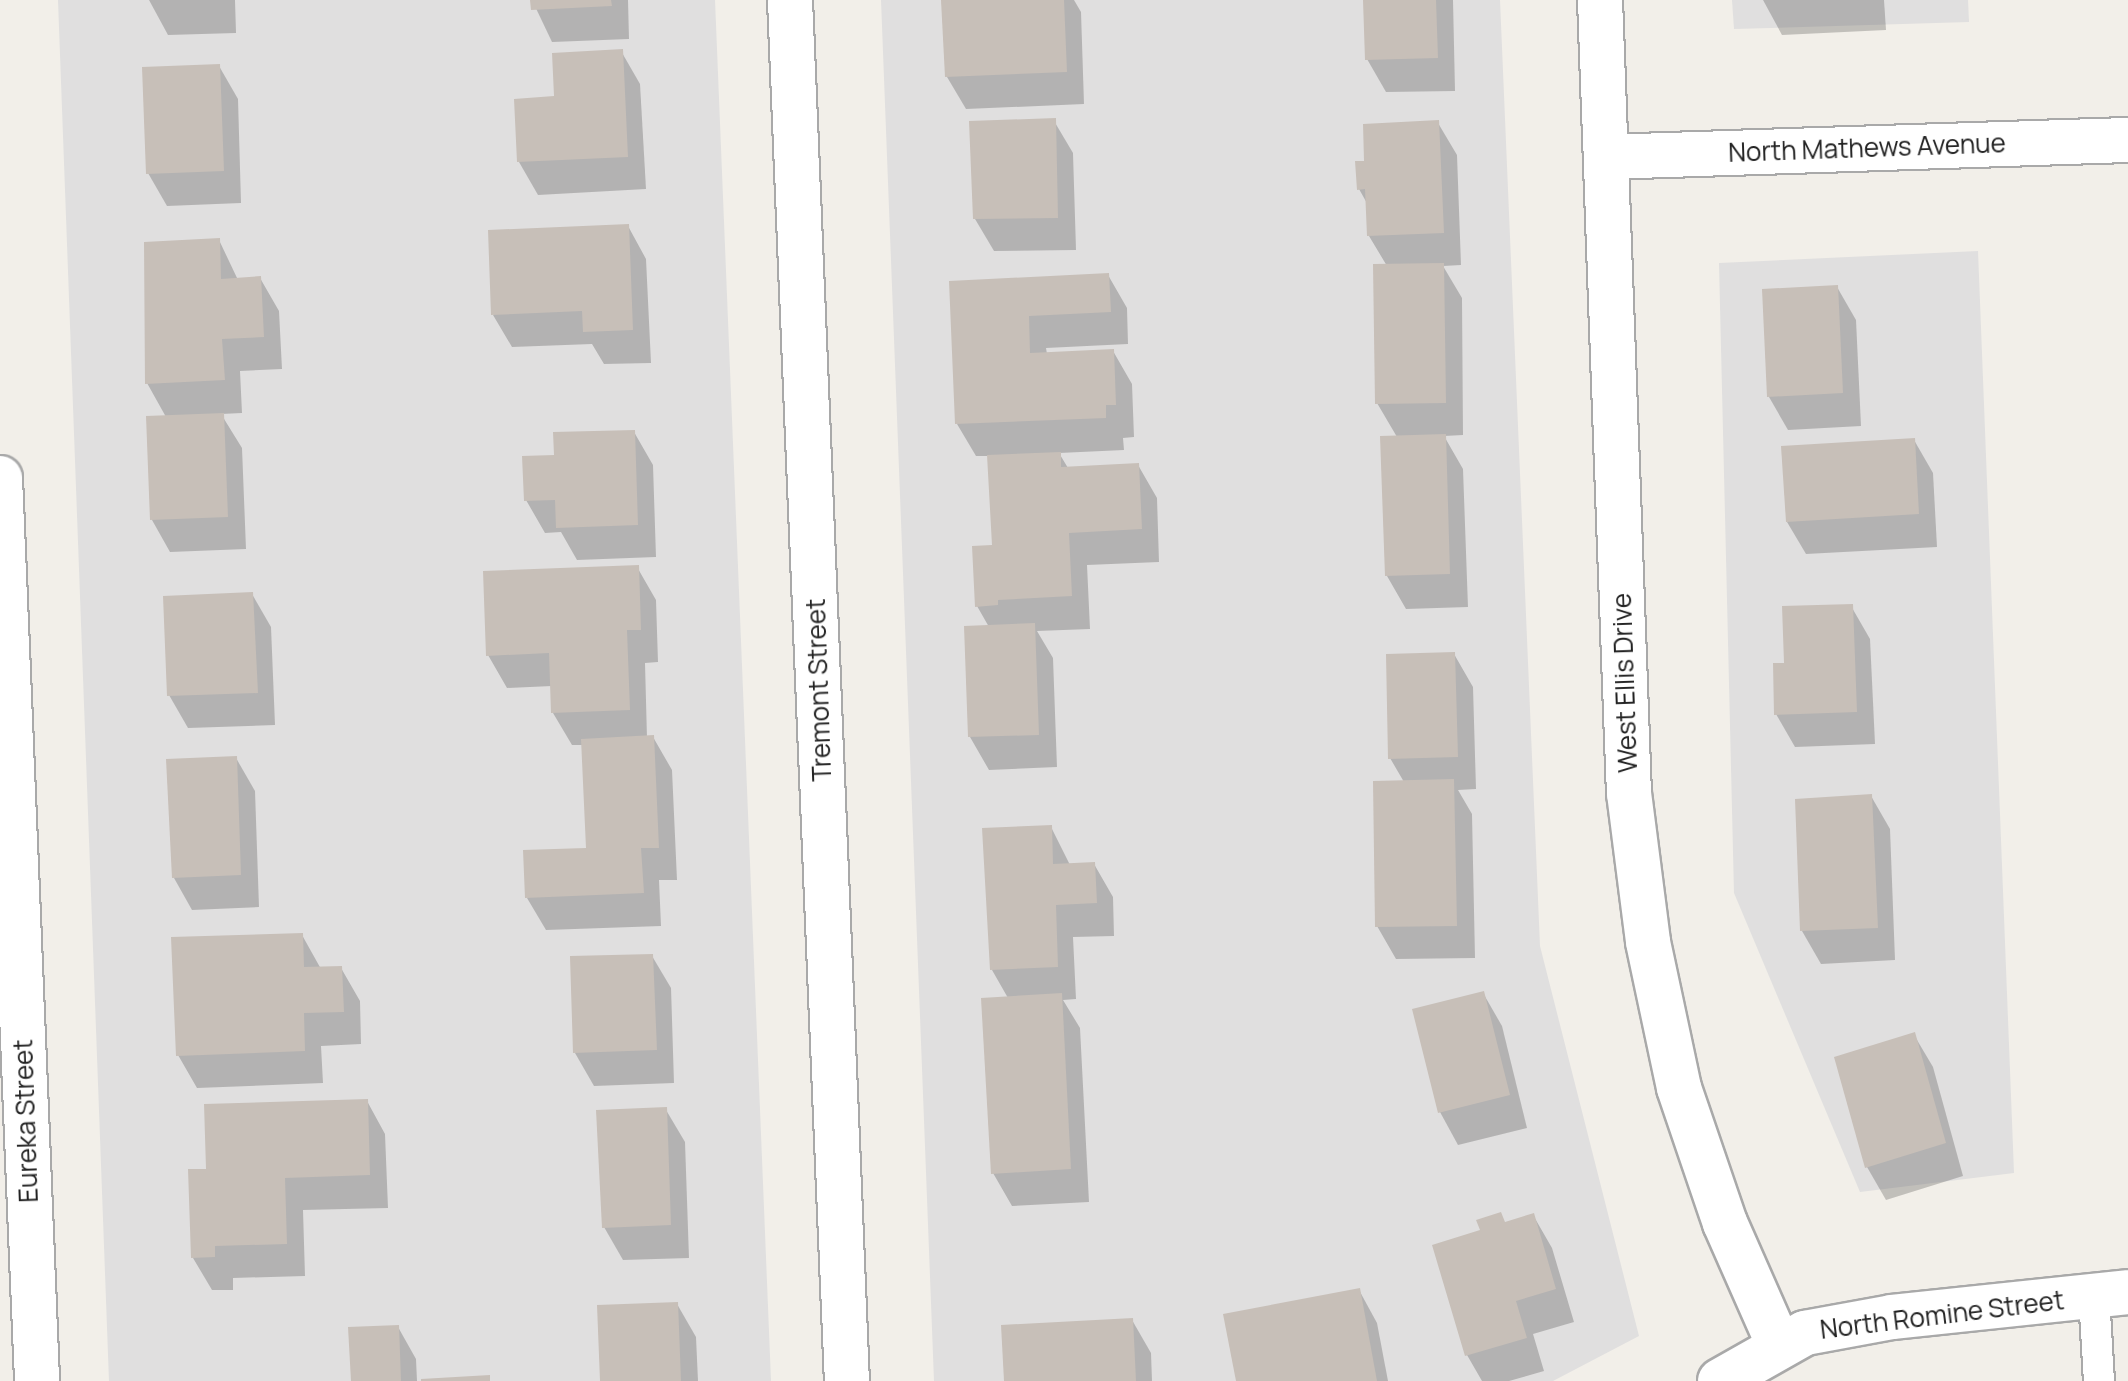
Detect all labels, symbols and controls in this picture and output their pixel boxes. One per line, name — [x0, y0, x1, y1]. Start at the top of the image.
street label: North Mathews Avenue — [1728, 128, 2006, 168]
street label: West Ellis Drive — [1606, 593, 1644, 773]
street label: Tremont Street — [800, 598, 838, 782]
street label: Eureka Street — [8, 1039, 44, 1203]
street label: North Romine Street — [1818, 1285, 2066, 1345]

